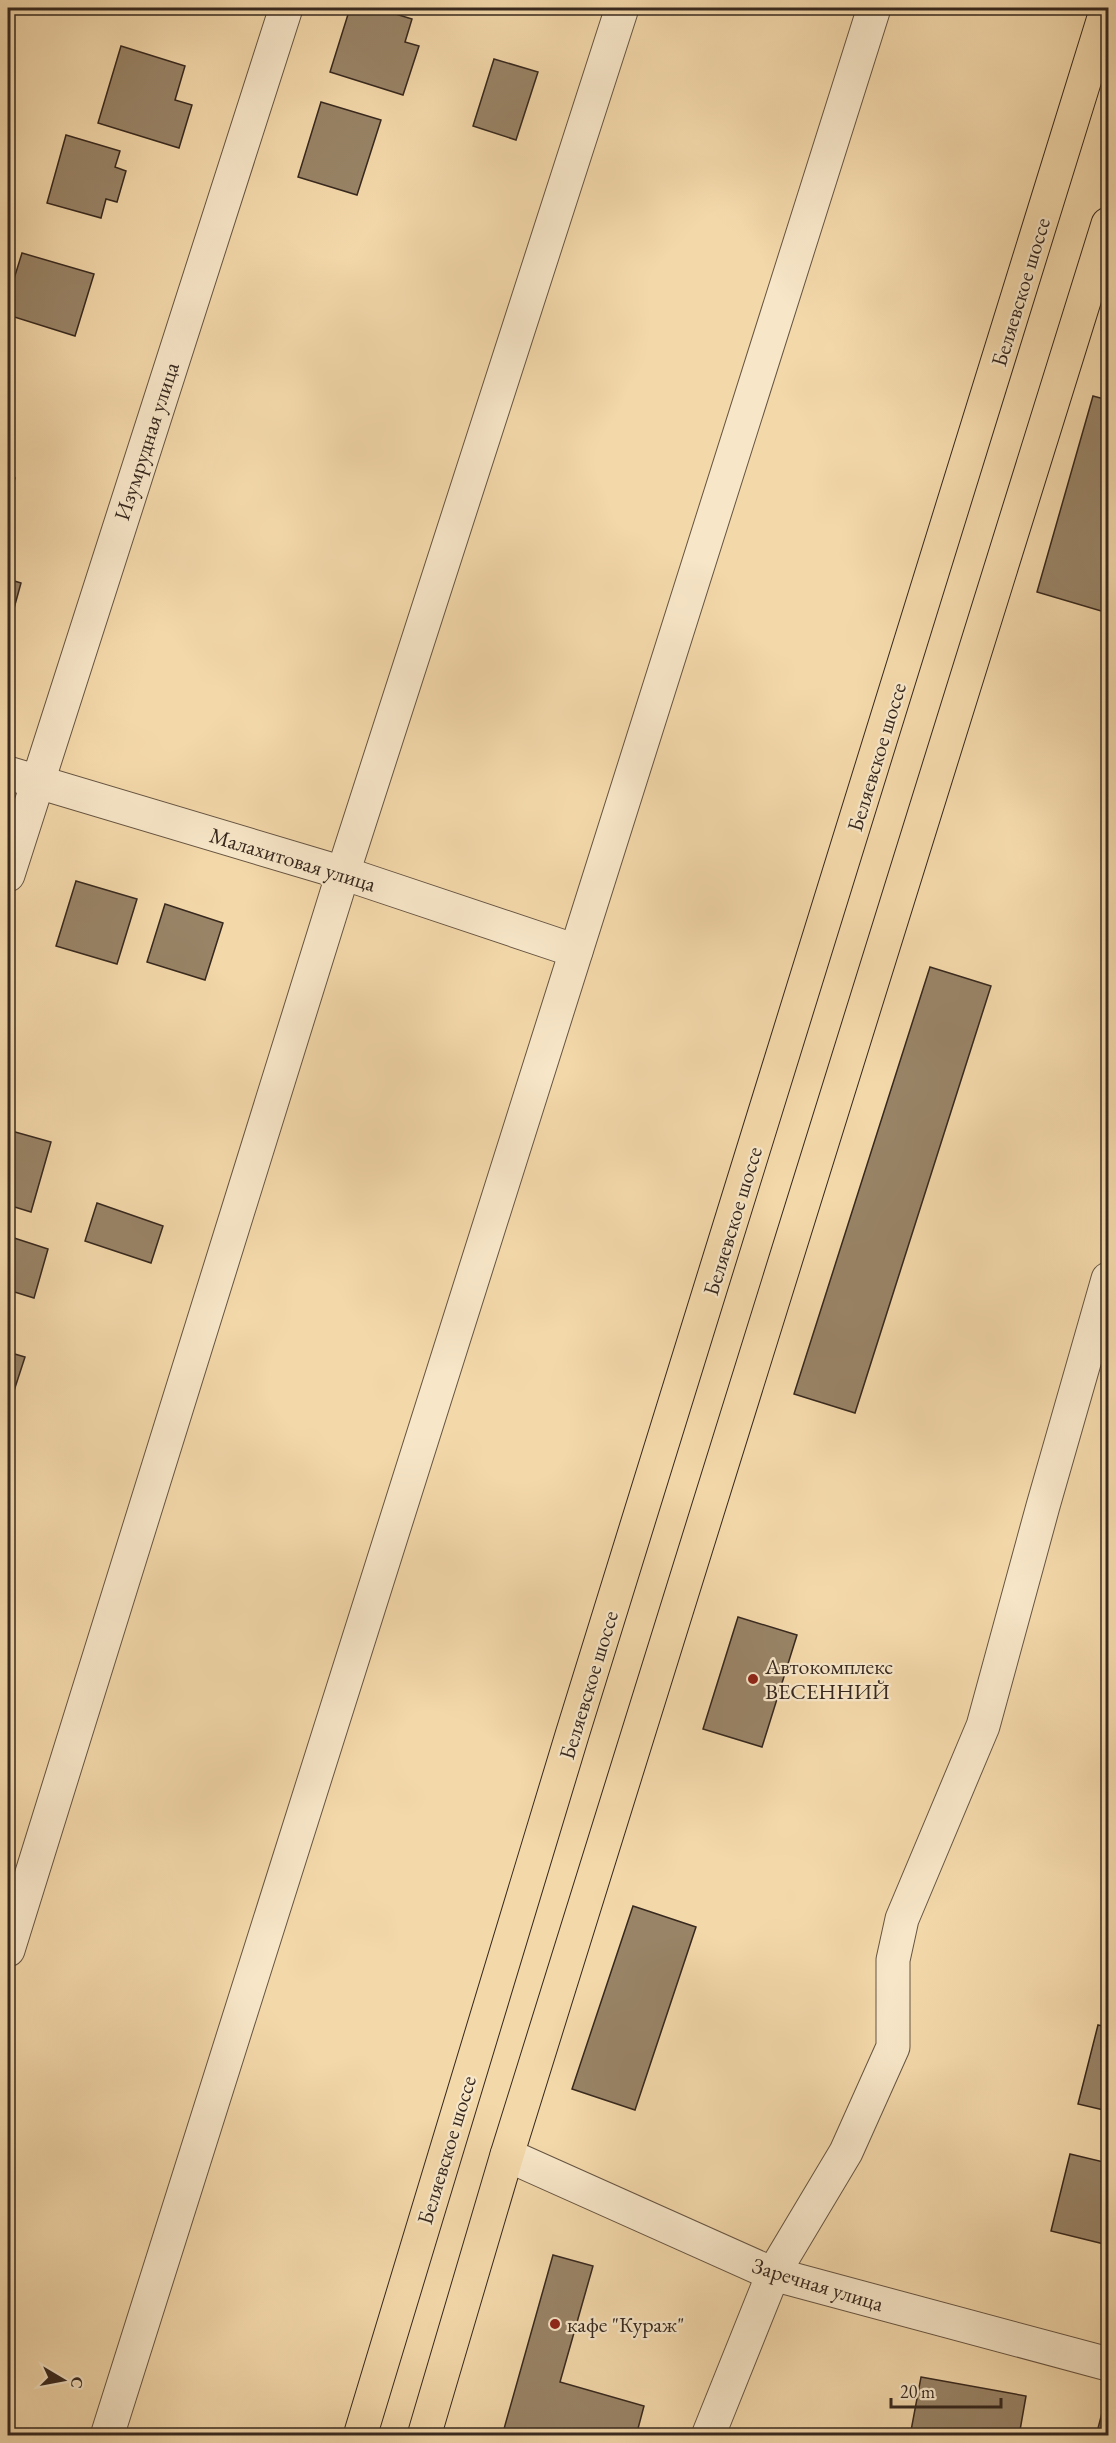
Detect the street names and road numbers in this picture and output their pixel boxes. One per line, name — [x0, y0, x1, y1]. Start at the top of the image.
street label: Беляевское шоссе — [984, 214, 1057, 370]
street label: Изумрудная улица — [107, 358, 186, 524]
street label: Беляевское шоссе — [840, 679, 913, 835]
street label: Малахитовая улица — [206, 820, 380, 899]
street label: Беляевское шоссе — [696, 1143, 769, 1299]
street label: Беляевское шоссе — [552, 1607, 625, 1763]
street label: Беляевское шоссе — [410, 2072, 483, 2228]
street label: Заречная улица — [749, 2251, 887, 2318]

